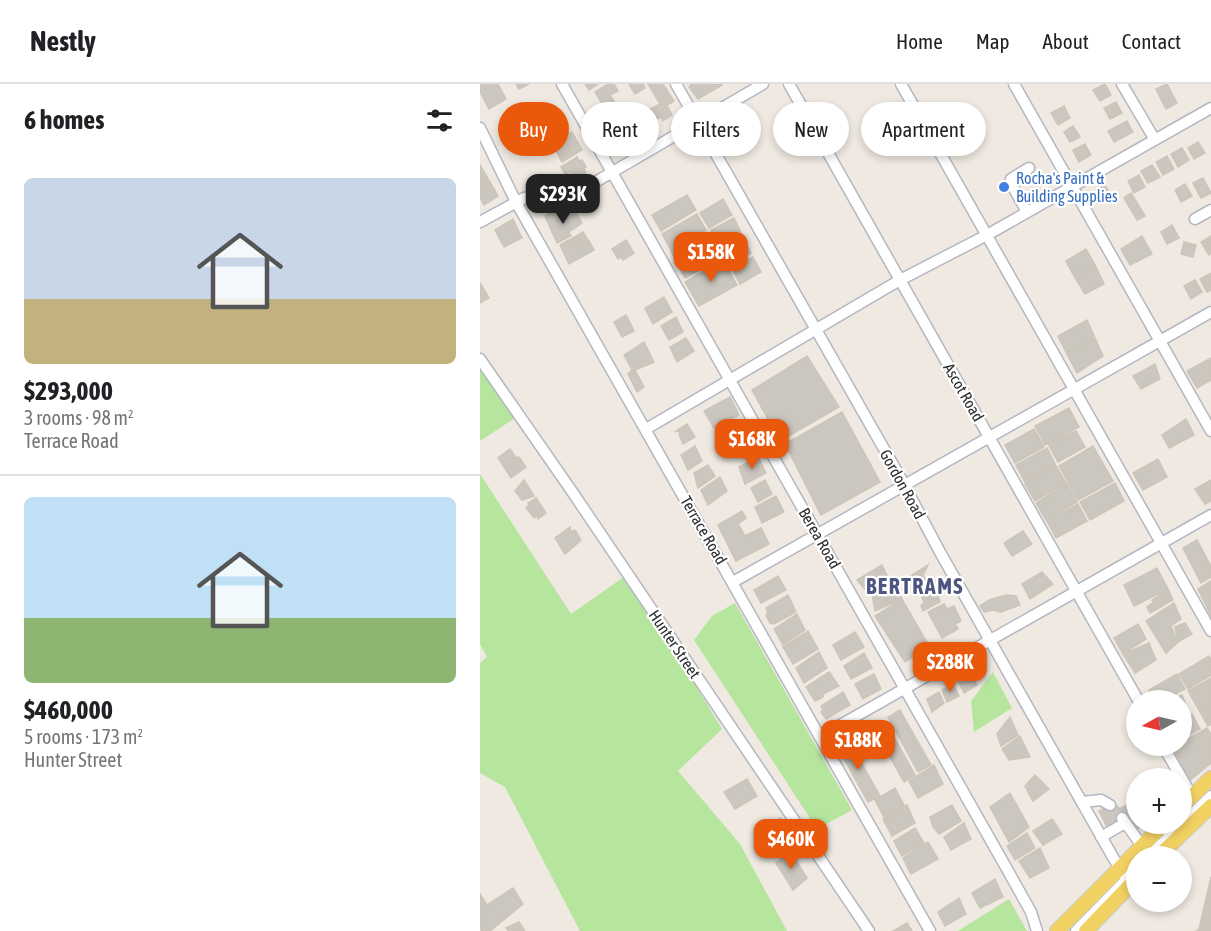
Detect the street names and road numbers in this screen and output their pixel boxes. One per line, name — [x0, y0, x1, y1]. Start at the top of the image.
street label: Ascot Road — [940, 360, 988, 424]
street label: Gordon Road — [877, 446, 929, 522]
street label: Terrace Road — [677, 493, 731, 567]
street label: Berea Road — [795, 504, 845, 572]
street label: Hunter Street — [646, 606, 705, 682]

